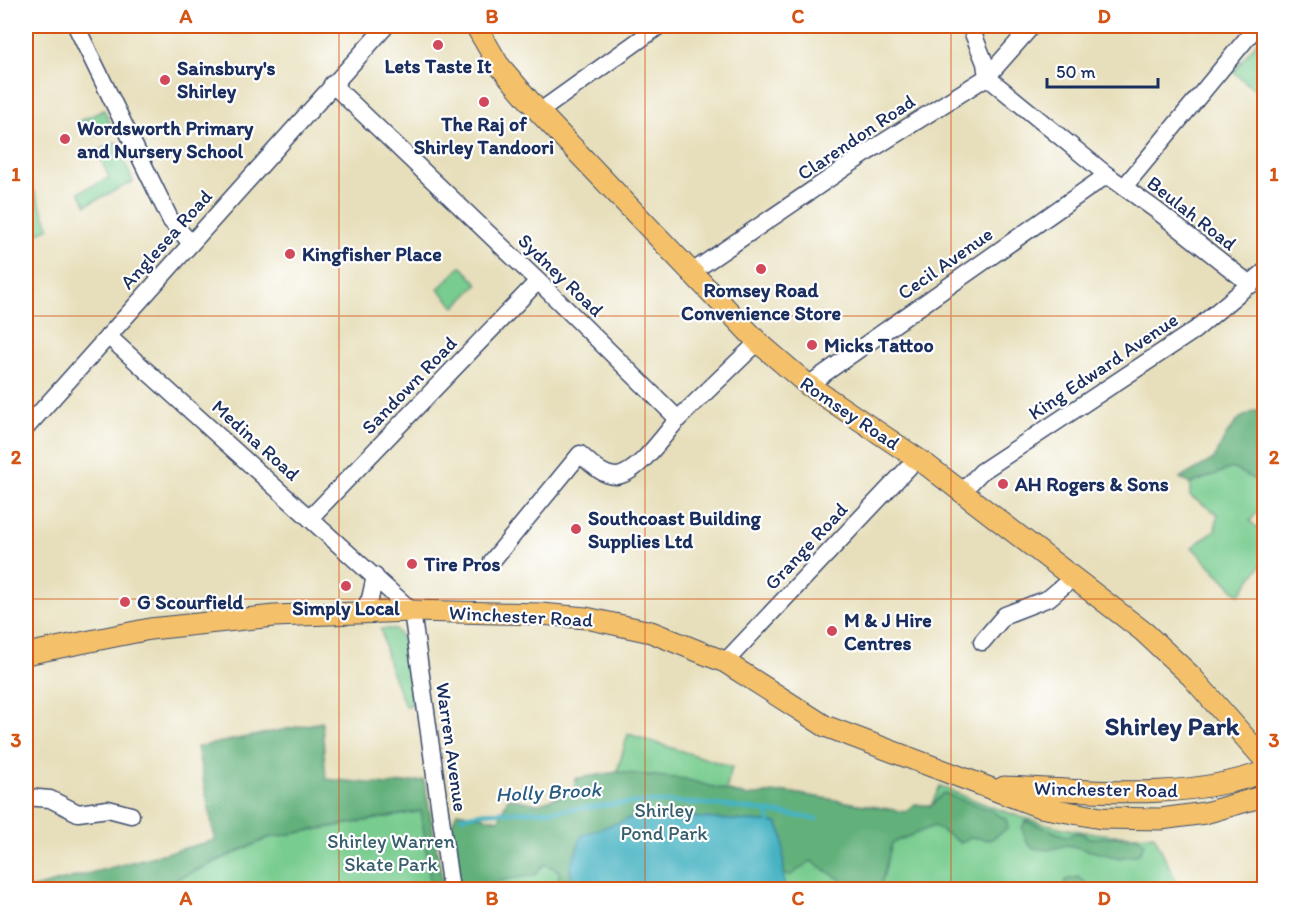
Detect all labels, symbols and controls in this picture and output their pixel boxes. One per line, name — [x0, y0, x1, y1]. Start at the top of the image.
text: A — [179, 4, 193, 28]
text: B — [486, 4, 499, 28]
text: C — [792, 4, 805, 28]
text: D — [1097, 4, 1111, 28]
marker: Lets Taste It — [431, 38, 445, 52]
scale bar — [1047, 51, 1158, 89]
place label: Lets Taste It — [384, 54, 492, 78]
place label: Sainsbury's Shirley — [177, 56, 276, 104]
text: 50 m — [1056, 61, 1096, 83]
marker: Sainsbury's Shirley — [158, 73, 172, 87]
street label: Clarendon Road — [793, 89, 919, 185]
marker: The Raj of Shirley Tandoori — [477, 95, 491, 109]
place label: The Raj of Shirley Tandoori — [414, 112, 554, 160]
place label: Wordsworth Primary and Nursery School — [77, 116, 254, 164]
marker: Wordsworth Primary and Nursery School — [58, 132, 72, 146]
text: 1 — [11, 162, 21, 186]
text: 1 — [1269, 162, 1279, 186]
street label: Beulah Road — [1142, 171, 1242, 255]
street label: Anglesea Road — [115, 184, 217, 294]
street label: Cecil Avenue — [893, 221, 997, 305]
street label: Sydney Road — [513, 228, 609, 322]
place label: Kingfisher Place — [302, 242, 442, 267]
marker: Kingfisher Place — [283, 247, 297, 261]
marker: Romsey Road Convenience Store — [754, 262, 768, 276]
place label: Romsey Road Convenience Store — [681, 278, 841, 325]
street label: King Edward Avenue — [1024, 307, 1182, 425]
street label: Sandown Road — [356, 331, 462, 439]
place label: Micks Tattoo — [824, 333, 934, 357]
marker: Micks Tattoo — [805, 338, 819, 352]
street label: Romsey Road — [796, 371, 904, 455]
street label: Medina Road — [207, 394, 305, 486]
text: 2 — [11, 445, 22, 469]
text: 2 — [1269, 445, 1280, 469]
place label: AH Rogers & Sons — [1014, 472, 1169, 497]
marker: AH Rogers & Sons — [996, 477, 1010, 491]
street label: Grange Road — [759, 497, 853, 595]
place label: Southcoast Building Supplies Ltd — [588, 506, 761, 554]
marker: Southcoast Building Supplies Ltd — [569, 522, 583, 536]
place label: Tire Pros — [423, 552, 500, 576]
marker: Tire Pros — [405, 557, 419, 571]
marker: Simply Local — [339, 579, 353, 593]
place label: G Scourfield — [137, 590, 245, 614]
marker: G Scourfield — [118, 595, 132, 609]
place label: Simply Local — [292, 596, 400, 621]
street label: Winchester Road — [448, 600, 594, 632]
place label: M & J Hire Centres — [844, 608, 932, 655]
marker: M & J Hire Centres — [825, 624, 839, 638]
street label: Warren Avenue — [431, 681, 473, 813]
district label: Shirley Park — [1105, 710, 1240, 742]
text: 3 — [11, 728, 22, 752]
text: 3 — [1269, 728, 1280, 752]
water label: Holly Brook — [495, 776, 603, 807]
street label: Winchester Road — [1034, 776, 1178, 802]
park label: Shirley Pond Park — [620, 798, 708, 845]
park label: Shirley Warren Skate Park — [327, 829, 455, 876]
text: A — [179, 886, 193, 910]
text: B — [486, 886, 499, 910]
text: C — [792, 886, 805, 910]
text: D — [1097, 886, 1111, 910]

